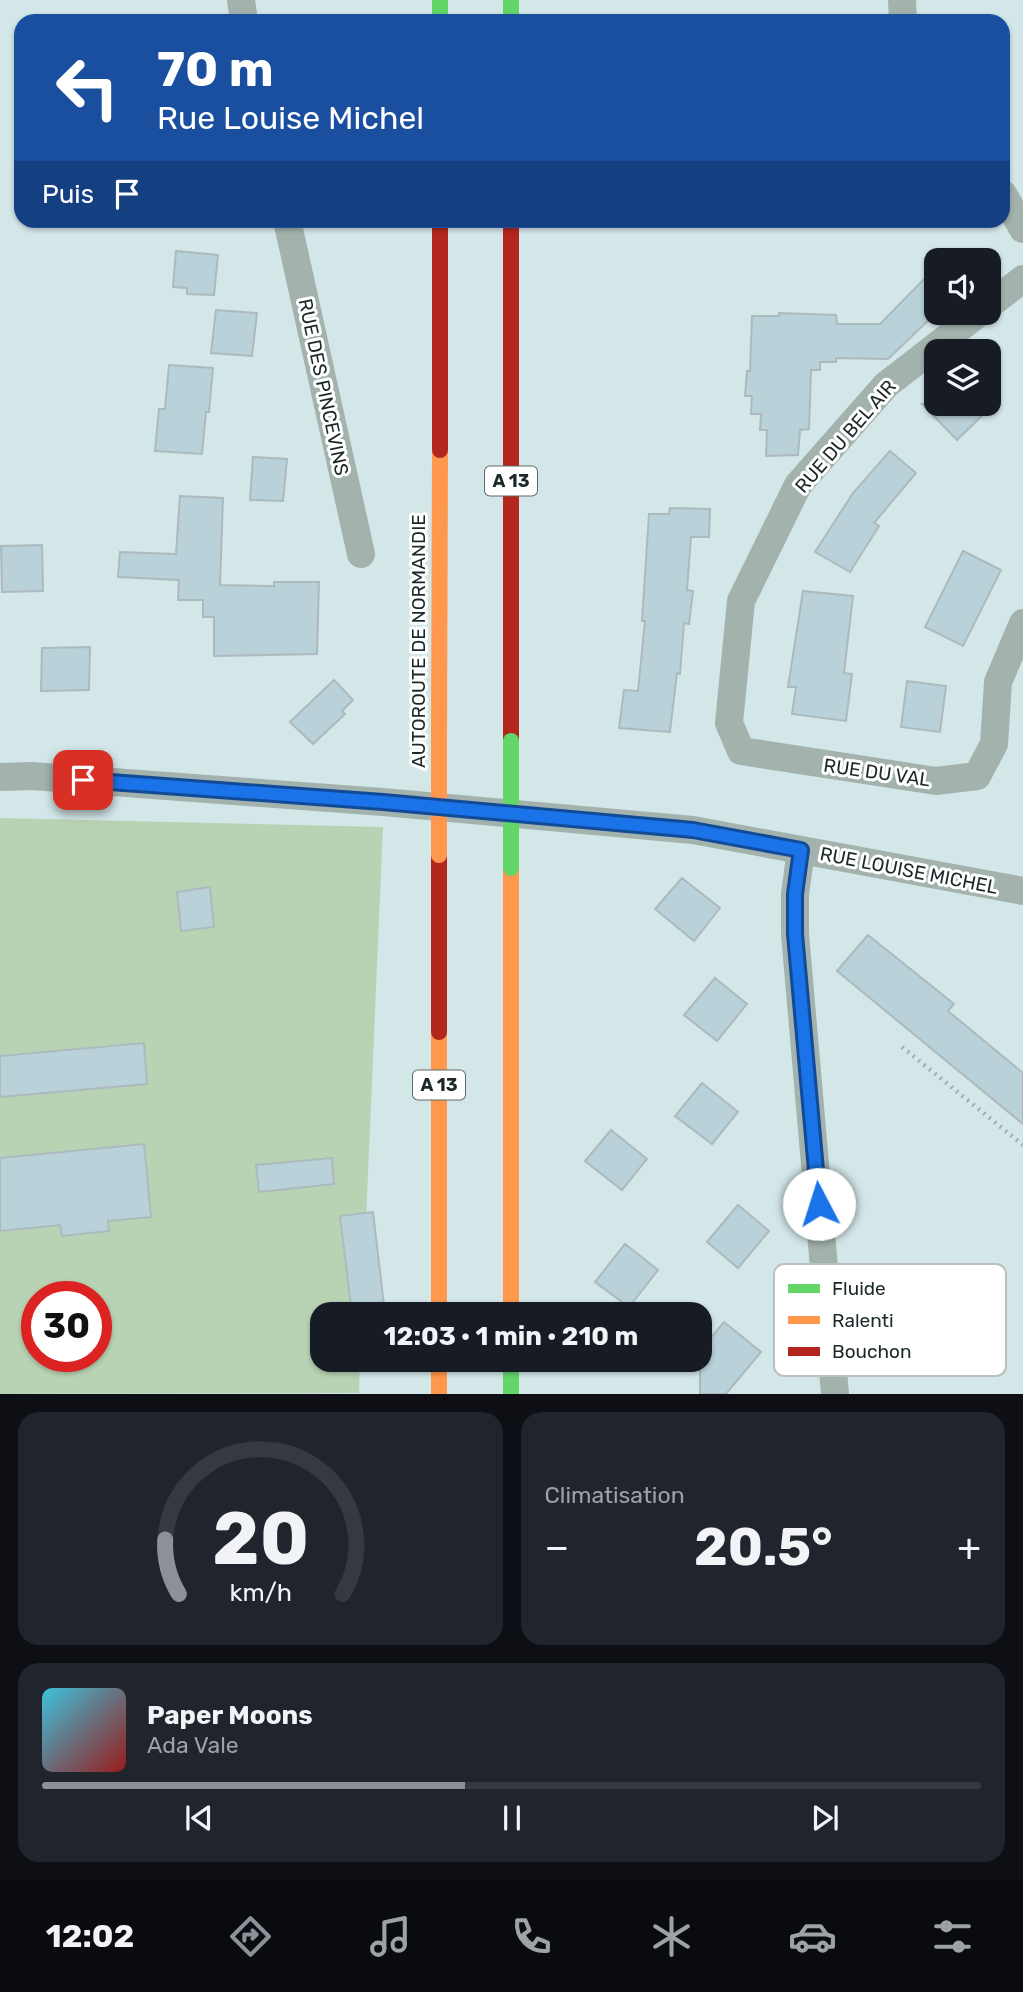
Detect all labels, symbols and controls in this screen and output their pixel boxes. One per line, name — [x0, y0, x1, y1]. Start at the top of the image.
text: 70 m — [157, 40, 274, 98]
icon: left — [42, 42, 133, 133]
text: Rue Louise Michel — [157, 99, 424, 137]
icon: arrive — [108, 175, 146, 213]
text: Puis — [42, 179, 94, 210]
map controls — [924, 248, 1001, 416]
button: sound — [924, 248, 1001, 325]
street label: RUE DES PINCEVINS — [294, 297, 354, 478]
button: layers — [924, 339, 1001, 416]
street label: RUE DU BEL AIR — [790, 375, 901, 497]
road number: A 13 — [485, 466, 537, 495]
street label: AUTOROUTE DE NORMANDIE — [407, 514, 430, 768]
pin — [53, 750, 113, 810]
street label: RUE DU VAL — [822, 754, 932, 791]
icon: arrive — [64, 761, 102, 799]
street label: RUE LOUISE MICHEL — [818, 842, 1000, 899]
road number: A 13 — [413, 1070, 465, 1100]
position arrow — [782, 1167, 856, 1241]
legend — [774, 1264, 1006, 1376]
text: Fluide — [832, 1277, 886, 1300]
speed limit sign: 30 — [21, 1281, 112, 1372]
text: Ralenti — [832, 1309, 894, 1332]
text: 12:03 · 1 min · 210 m — [384, 1321, 638, 1352]
text: Bouchon — [832, 1340, 912, 1363]
text: Climatisation — [545, 1481, 685, 1509]
text: 20 — [212, 1497, 309, 1583]
text: 20.5° — [694, 1516, 833, 1578]
text: − — [545, 1524, 569, 1570]
text: + — [957, 1524, 981, 1570]
text: km/h — [229, 1578, 291, 1607]
text: Paper Moons — [147, 1700, 313, 1731]
text: Ada Vale — [147, 1731, 239, 1759]
icon: previous — [180, 1799, 218, 1837]
icon: pause — [493, 1799, 531, 1837]
icon: next — [806, 1799, 844, 1837]
icon: directions — [226, 1912, 275, 1961]
icon: music — [366, 1912, 415, 1961]
icon: phone — [507, 1912, 556, 1961]
icon: climate — [647, 1912, 696, 1961]
icon: car — [788, 1912, 837, 1961]
icon: filters — [928, 1912, 977, 1961]
text: 12:02 — [46, 1917, 134, 1955]

